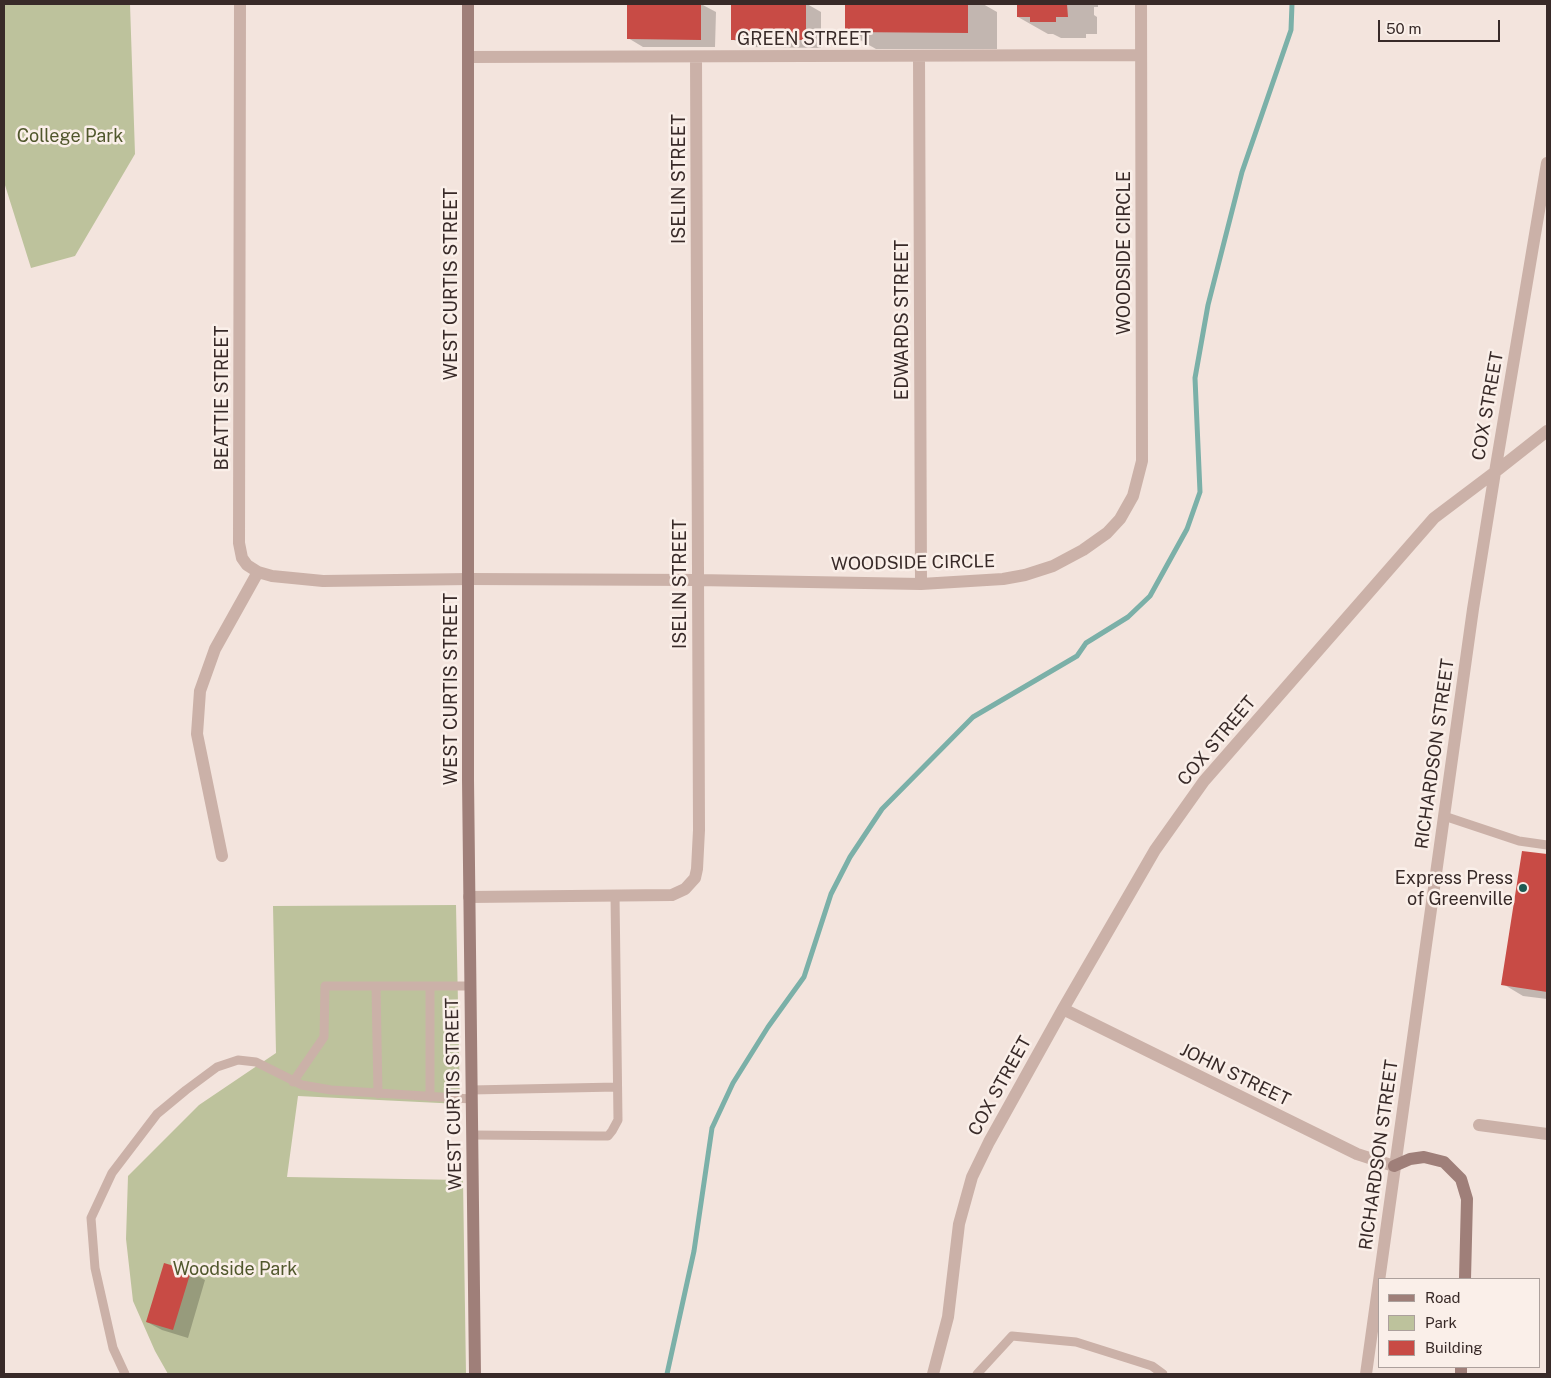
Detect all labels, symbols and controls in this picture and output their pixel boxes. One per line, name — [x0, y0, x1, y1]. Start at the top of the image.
scale bar — [1381, 10, 1504, 42]
text: 50 m — [1386, 20, 1421, 37]
street label: GREEN STREET — [737, 28, 871, 50]
street label: ISELIN STREET — [668, 114, 690, 244]
park label: College Park — [17, 125, 123, 147]
street label: WOODSIDE CIRCLE — [1113, 171, 1135, 335]
street label: WEST CURTIS STREET — [440, 188, 462, 380]
street label: EDWARDS STREET — [891, 240, 913, 400]
street label: BEATTIE STREET — [211, 326, 233, 470]
street label: COX STREET — [1468, 350, 1508, 462]
street label: ISELIN STREET — [669, 519, 691, 649]
street label: WOODSIDE CIRCLE — [831, 551, 995, 575]
street label: WEST CURTIS STREET — [440, 593, 462, 785]
street label: RICHARDSON STREET — [1411, 658, 1459, 850]
street label: COX STREET — [1173, 692, 1261, 790]
place label: Express Press of Greenville — [1395, 867, 1513, 910]
marker: Express Press of Greenville — [1517, 882, 1529, 894]
street label: WEST CURTIS STREET — [442, 998, 466, 1190]
street label: COX STREET — [964, 1033, 1036, 1139]
street label: JOHN STREET — [1176, 1039, 1294, 1111]
street label: RICHARDSON STREET — [1355, 1059, 1403, 1251]
park label: Woodside Park — [173, 1258, 297, 1280]
legend — [1378, 1278, 1541, 1368]
text: Road — [1425, 1289, 1461, 1306]
text: Park — [1425, 1314, 1457, 1331]
text: Building — [1425, 1339, 1483, 1356]

